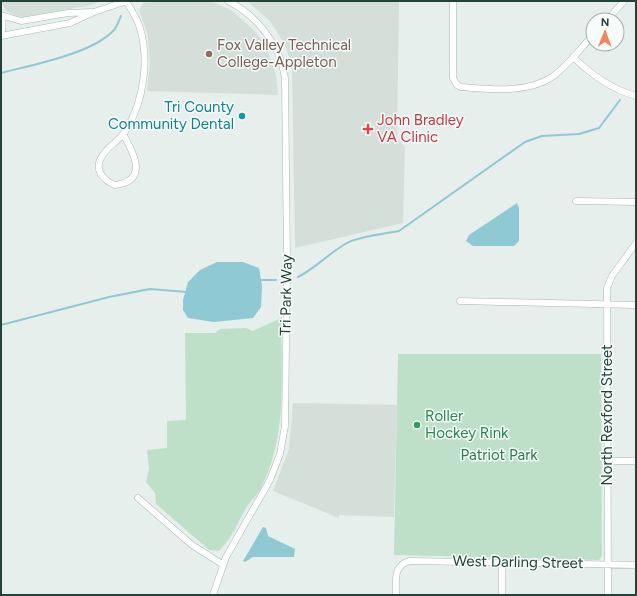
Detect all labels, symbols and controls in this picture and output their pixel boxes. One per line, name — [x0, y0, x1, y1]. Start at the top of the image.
north arrow — [585, 12, 625, 52]
text: N — [601, 16, 610, 29]
place label: Fox Valley Technical College-Appleton — [217, 36, 351, 71]
marker: Fox Valley Technical College-Appleton — [204, 49, 214, 59]
place label: Tri County Community Dental — [108, 98, 234, 133]
marker: Tri County Community Dental — [237, 111, 247, 121]
place label: John Bradley VA Clinic — [377, 111, 464, 146]
marker: John Bradley VA Clinic — [362, 123, 374, 135]
street label: Tri Park Way — [276, 254, 296, 336]
street label: North Rexford Street — [598, 344, 616, 486]
place label: Roller Hockey Rink — [425, 407, 509, 442]
marker: Roller Hockey Rink — [412, 420, 422, 430]
park label: Patriot Park — [460, 446, 538, 464]
street label: West Darling Street — [452, 552, 584, 572]

